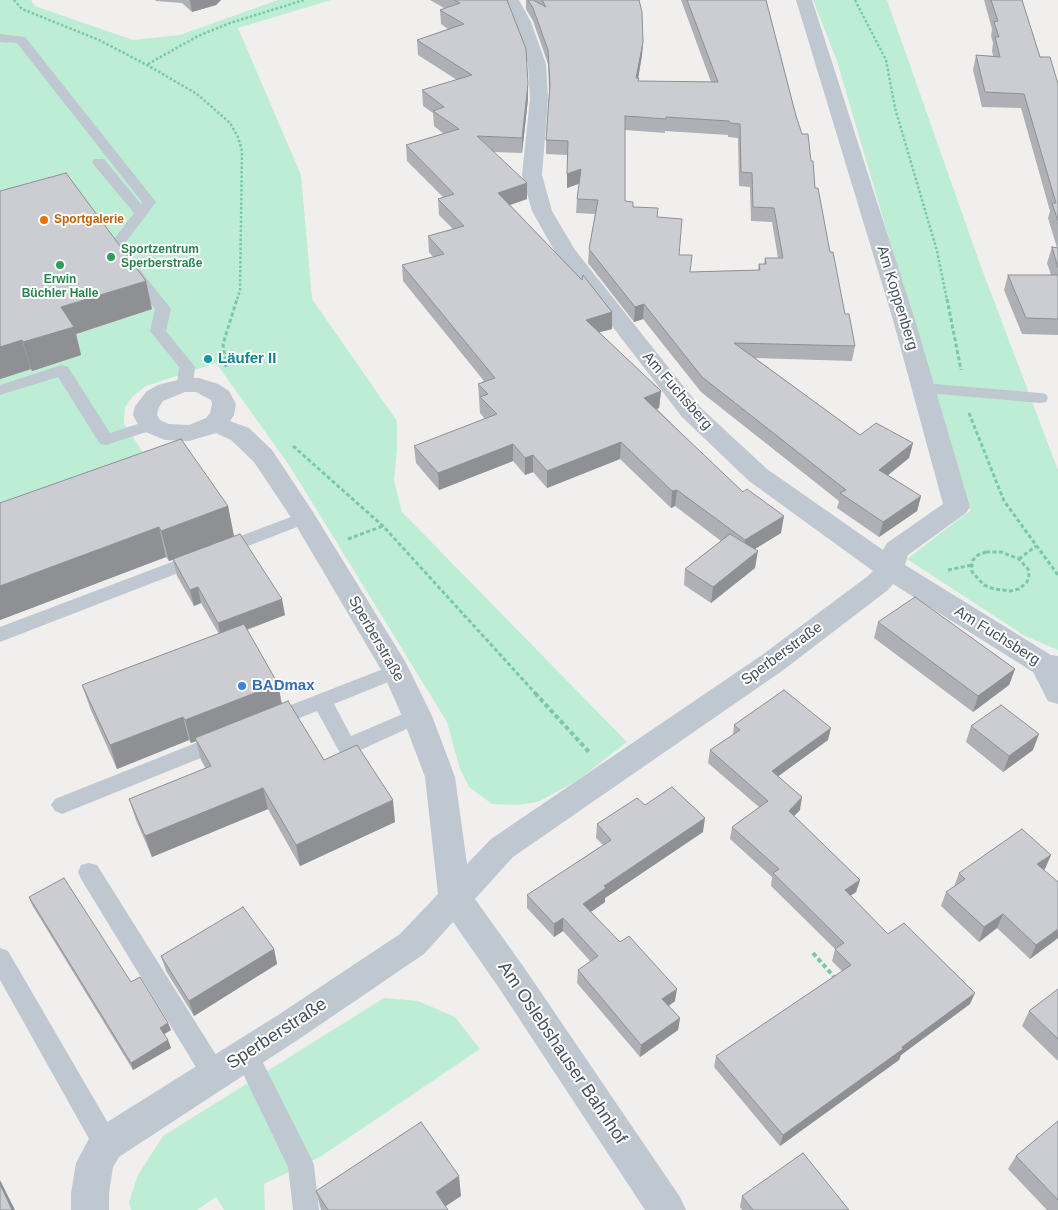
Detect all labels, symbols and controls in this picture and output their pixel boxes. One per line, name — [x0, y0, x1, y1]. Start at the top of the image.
place label: Sportgalerie — [54, 213, 124, 227]
marker: Sportgalerie — [38, 214, 50, 226]
place label: Sportzentrum Sperberstraße — [121, 243, 202, 271]
street label: Am Koppenberg — [873, 244, 921, 352]
marker: Sportzentrum Sperberstraße — [105, 251, 117, 263]
marker: Erwin Büchler Halle — [54, 259, 66, 271]
place label: Erwin Büchler Halle — [22, 273, 98, 301]
street label: Am Fuchsberg — [638, 348, 716, 434]
place label: Läufer II — [218, 350, 276, 368]
marker: Läufer II — [202, 353, 214, 365]
street label: Sperberstraße — [344, 593, 408, 685]
street label: Am Fuchsberg — [951, 603, 1043, 669]
street label: Sperberstraße — [738, 619, 826, 689]
place label: BADmax — [252, 677, 315, 695]
marker: BADmax — [236, 680, 248, 692]
street label: Am Oslebshauser Bahnhof — [493, 958, 631, 1148]
street label: Sperberstraße — [223, 994, 331, 1074]

